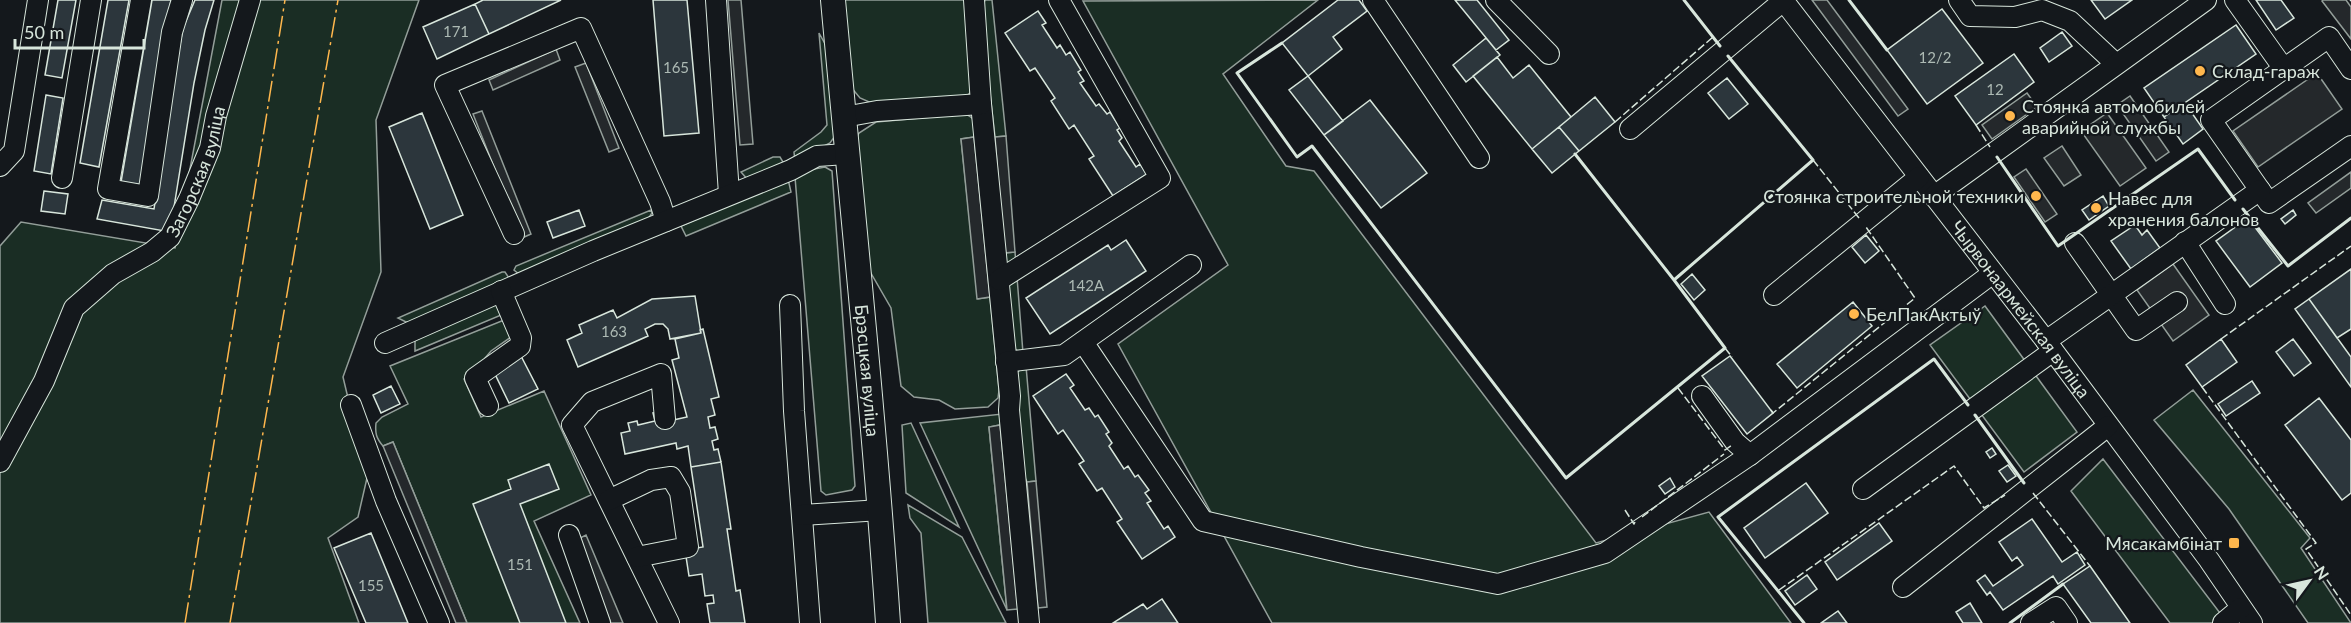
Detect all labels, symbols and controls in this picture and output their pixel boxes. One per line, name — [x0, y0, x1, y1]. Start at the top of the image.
scale bar — [15, 12, 144, 50]
text: 50 m — [24, 21, 64, 43]
house number: 171 — [443, 22, 469, 40]
house number: 12/2 — [1919, 48, 1951, 66]
house number: 165 — [663, 58, 689, 76]
place label: Склад-гараж — [2212, 60, 2320, 82]
marker: Склад-гараж — [2193, 64, 2207, 78]
house number: 12 — [1986, 80, 2004, 98]
place label: Стоянка автомобилей аварийной службы — [2022, 95, 2205, 138]
street label: Загорская вуліца — [161, 103, 229, 241]
marker: Стоянка автомобилей аварийной службы — [2003, 109, 2017, 123]
place label: Стоянка строительной техники — [1763, 185, 2024, 207]
place label: Навес для хранения балонов — [2108, 187, 2259, 230]
marker: Стоянка строительной техники — [2029, 189, 2043, 203]
marker: Навес для хранения балонов — [2089, 201, 2103, 215]
street label: Чырвонаармейская вуліца — [1946, 216, 2095, 402]
house number: 142А — [1068, 276, 1105, 294]
street label: Брэсцкая вуліца — [851, 303, 885, 437]
place label: БелПакАктыў — [1866, 303, 1982, 325]
marker: БелПакАктыў — [1847, 307, 1861, 321]
house number: 163 — [601, 322, 627, 340]
place label: Мясакамбінат — [2105, 532, 2222, 554]
marker: Мясакамбінат — [2227, 536, 2241, 550]
north arrow — [2279, 551, 2339, 611]
house number: 151 — [507, 555, 533, 573]
text: N — [2311, 562, 2333, 583]
house number: 155 — [358, 576, 384, 594]

